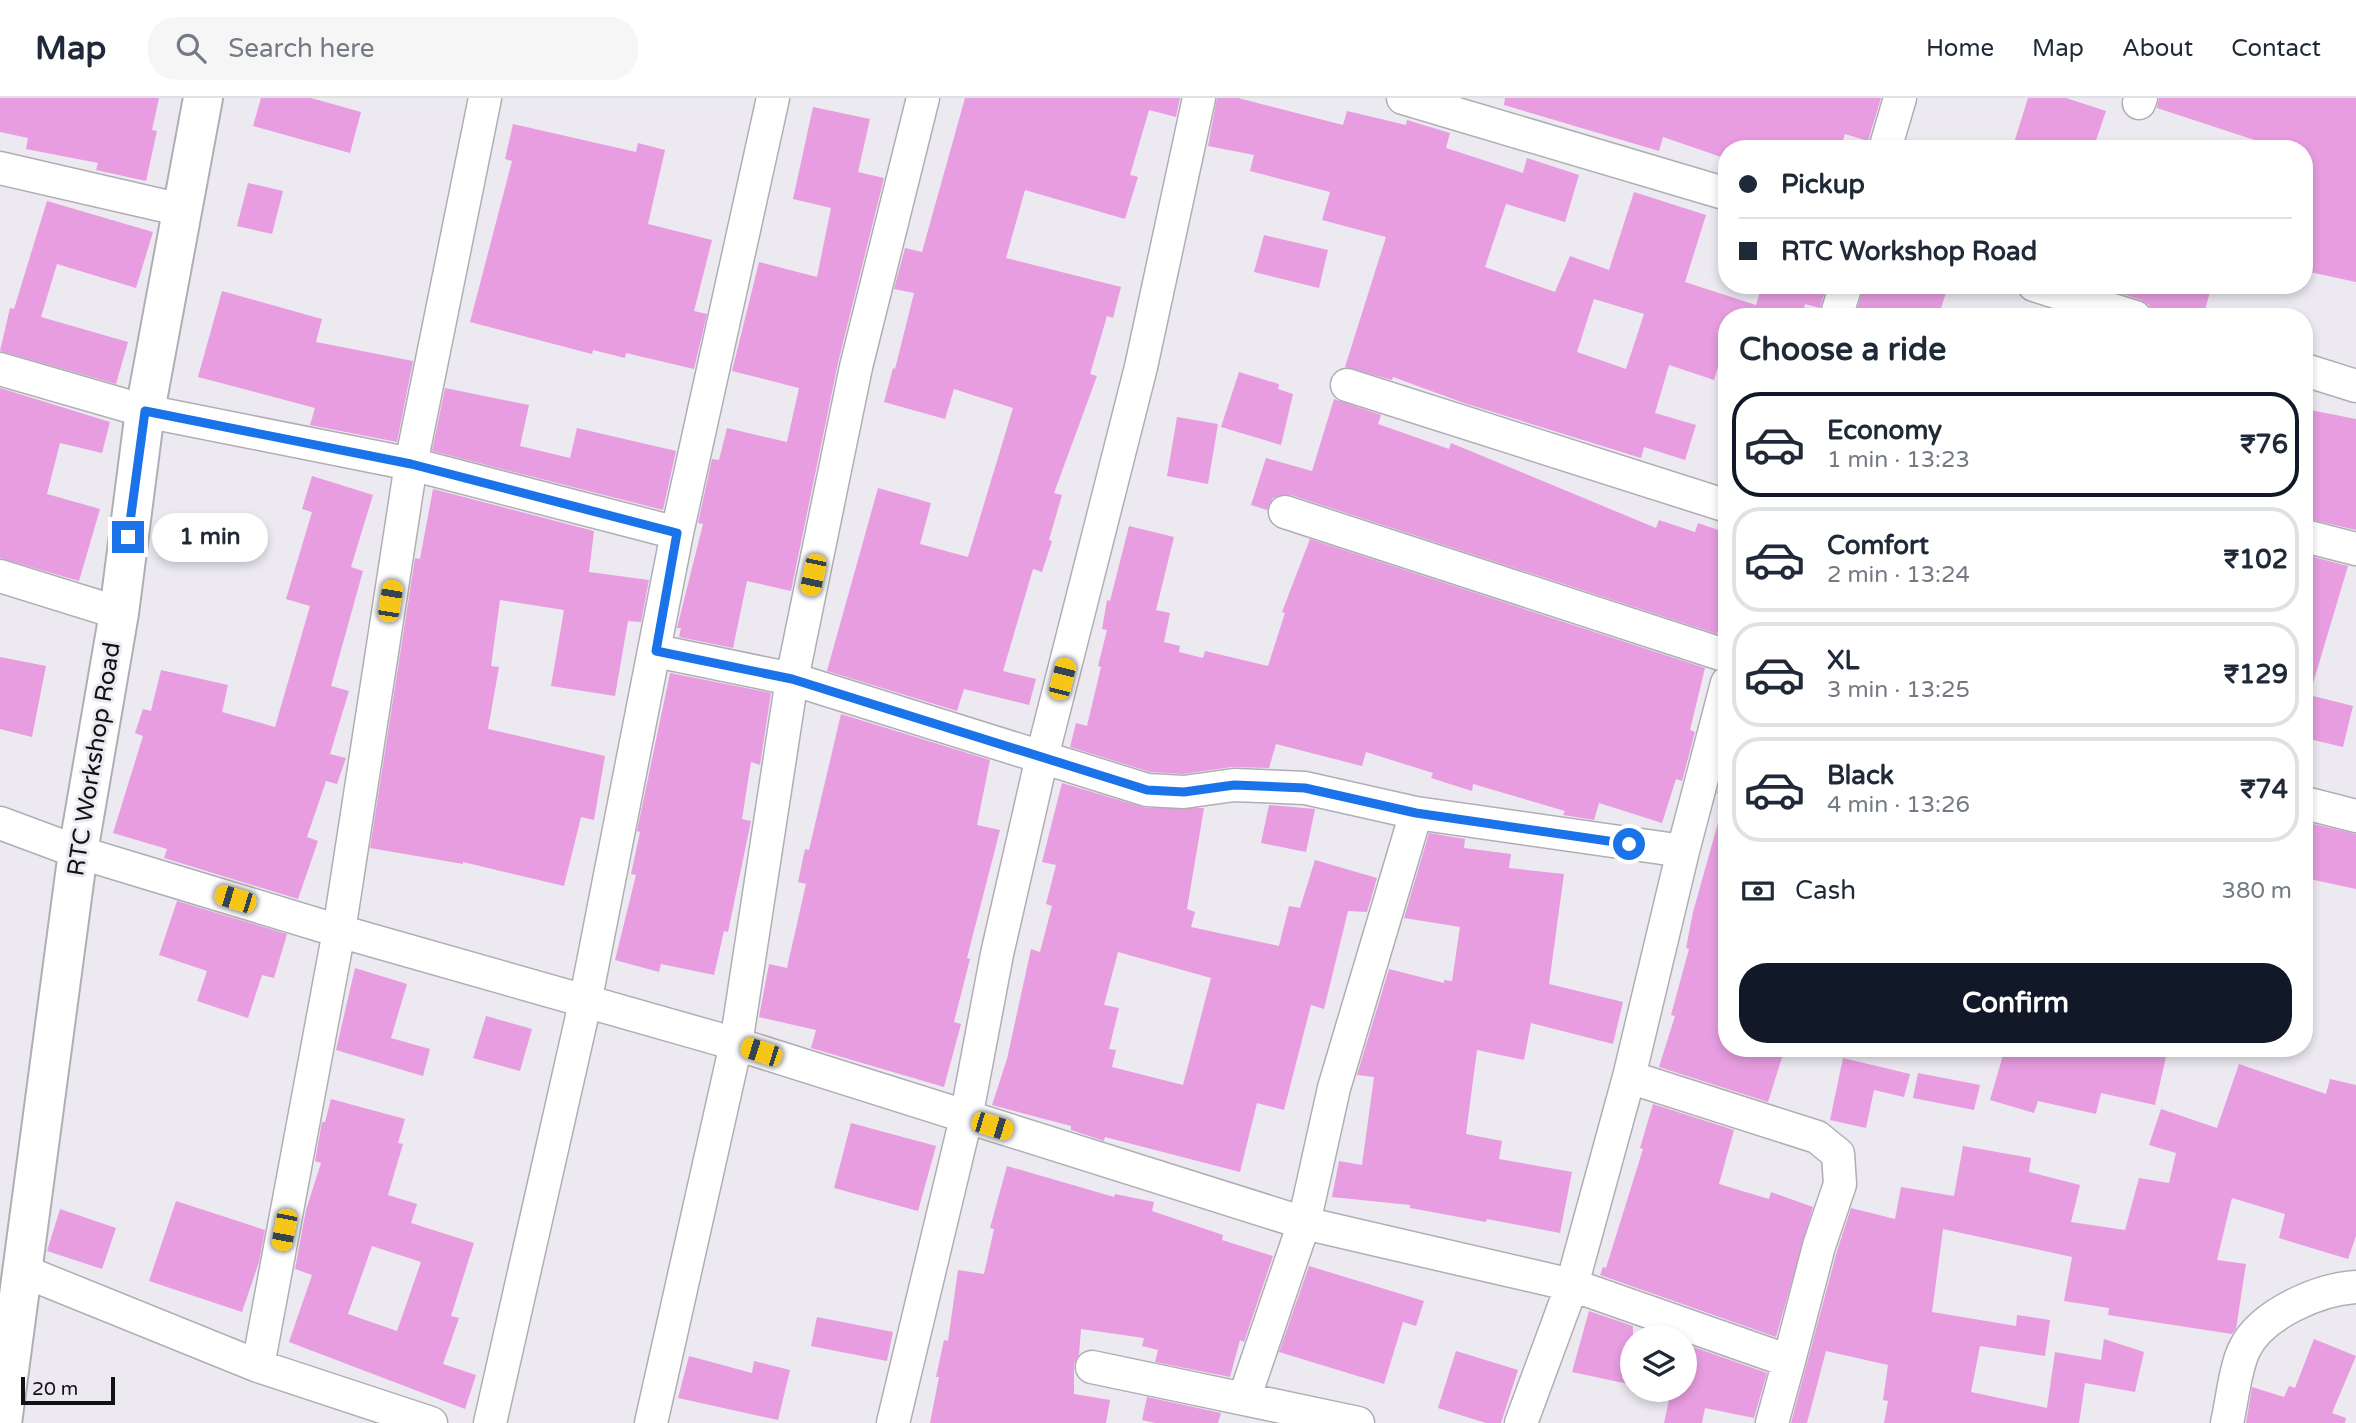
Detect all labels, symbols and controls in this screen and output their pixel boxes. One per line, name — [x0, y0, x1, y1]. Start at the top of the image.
search box — [148, 17, 638, 80]
text: Map — [35, 29, 106, 68]
icon: search — [172, 29, 210, 67]
text: Search here — [228, 33, 374, 64]
text: Home — [1926, 34, 1994, 63]
text: Map — [2032, 34, 2084, 63]
text: About — [2122, 34, 2193, 63]
text: Contact — [2231, 34, 2321, 63]
text: Pickup — [1781, 169, 1865, 200]
text: RTC Workshop Road — [1781, 236, 2037, 267]
text: Choose a ride — [1739, 331, 1946, 369]
icon: car — [1743, 413, 1806, 476]
text: Economy — [1827, 415, 1942, 446]
text: ₹76 — [2240, 429, 2288, 460]
text: 1 min · 13:23 — [1827, 446, 1970, 474]
callout: 1 min — [152, 512, 268, 562]
route end — [112, 521, 144, 553]
text: 1 min — [179, 523, 241, 551]
icon: car — [1743, 528, 1806, 591]
text: Comfort — [1827, 530, 1929, 561]
text: ₹102 — [2224, 544, 2288, 575]
car — [799, 552, 828, 598]
text: 2 min · 13:24 — [1827, 561, 1970, 589]
car — [377, 579, 404, 623]
street label: RTC Workshop Road — [61, 640, 127, 878]
icon: car — [1743, 643, 1806, 706]
text: XL — [1827, 645, 1859, 676]
car — [1047, 656, 1078, 702]
text: ₹129 — [2224, 659, 2288, 690]
text: 3 min · 13:25 — [1827, 676, 1970, 704]
icon: car — [1743, 758, 1806, 821]
text: Black — [1827, 760, 1894, 791]
text: ₹74 — [2240, 774, 2288, 805]
text: 4 min · 13:26 — [1827, 791, 1970, 819]
route start — [1613, 828, 1645, 860]
icon: cash — [1739, 872, 1777, 910]
text: Cash — [1795, 875, 1856, 906]
text: 380 m — [2222, 877, 2292, 905]
car — [212, 883, 259, 915]
button: Confirm — [1739, 963, 2292, 1043]
car — [738, 1036, 785, 1068]
car — [969, 1110, 1016, 1142]
car — [270, 1207, 299, 1253]
map controls — [1620, 1325, 1697, 1402]
button: layers — [1620, 1325, 1697, 1402]
scale bar — [21, 1374, 116, 1406]
text: 20 m — [32, 1378, 78, 1400]

